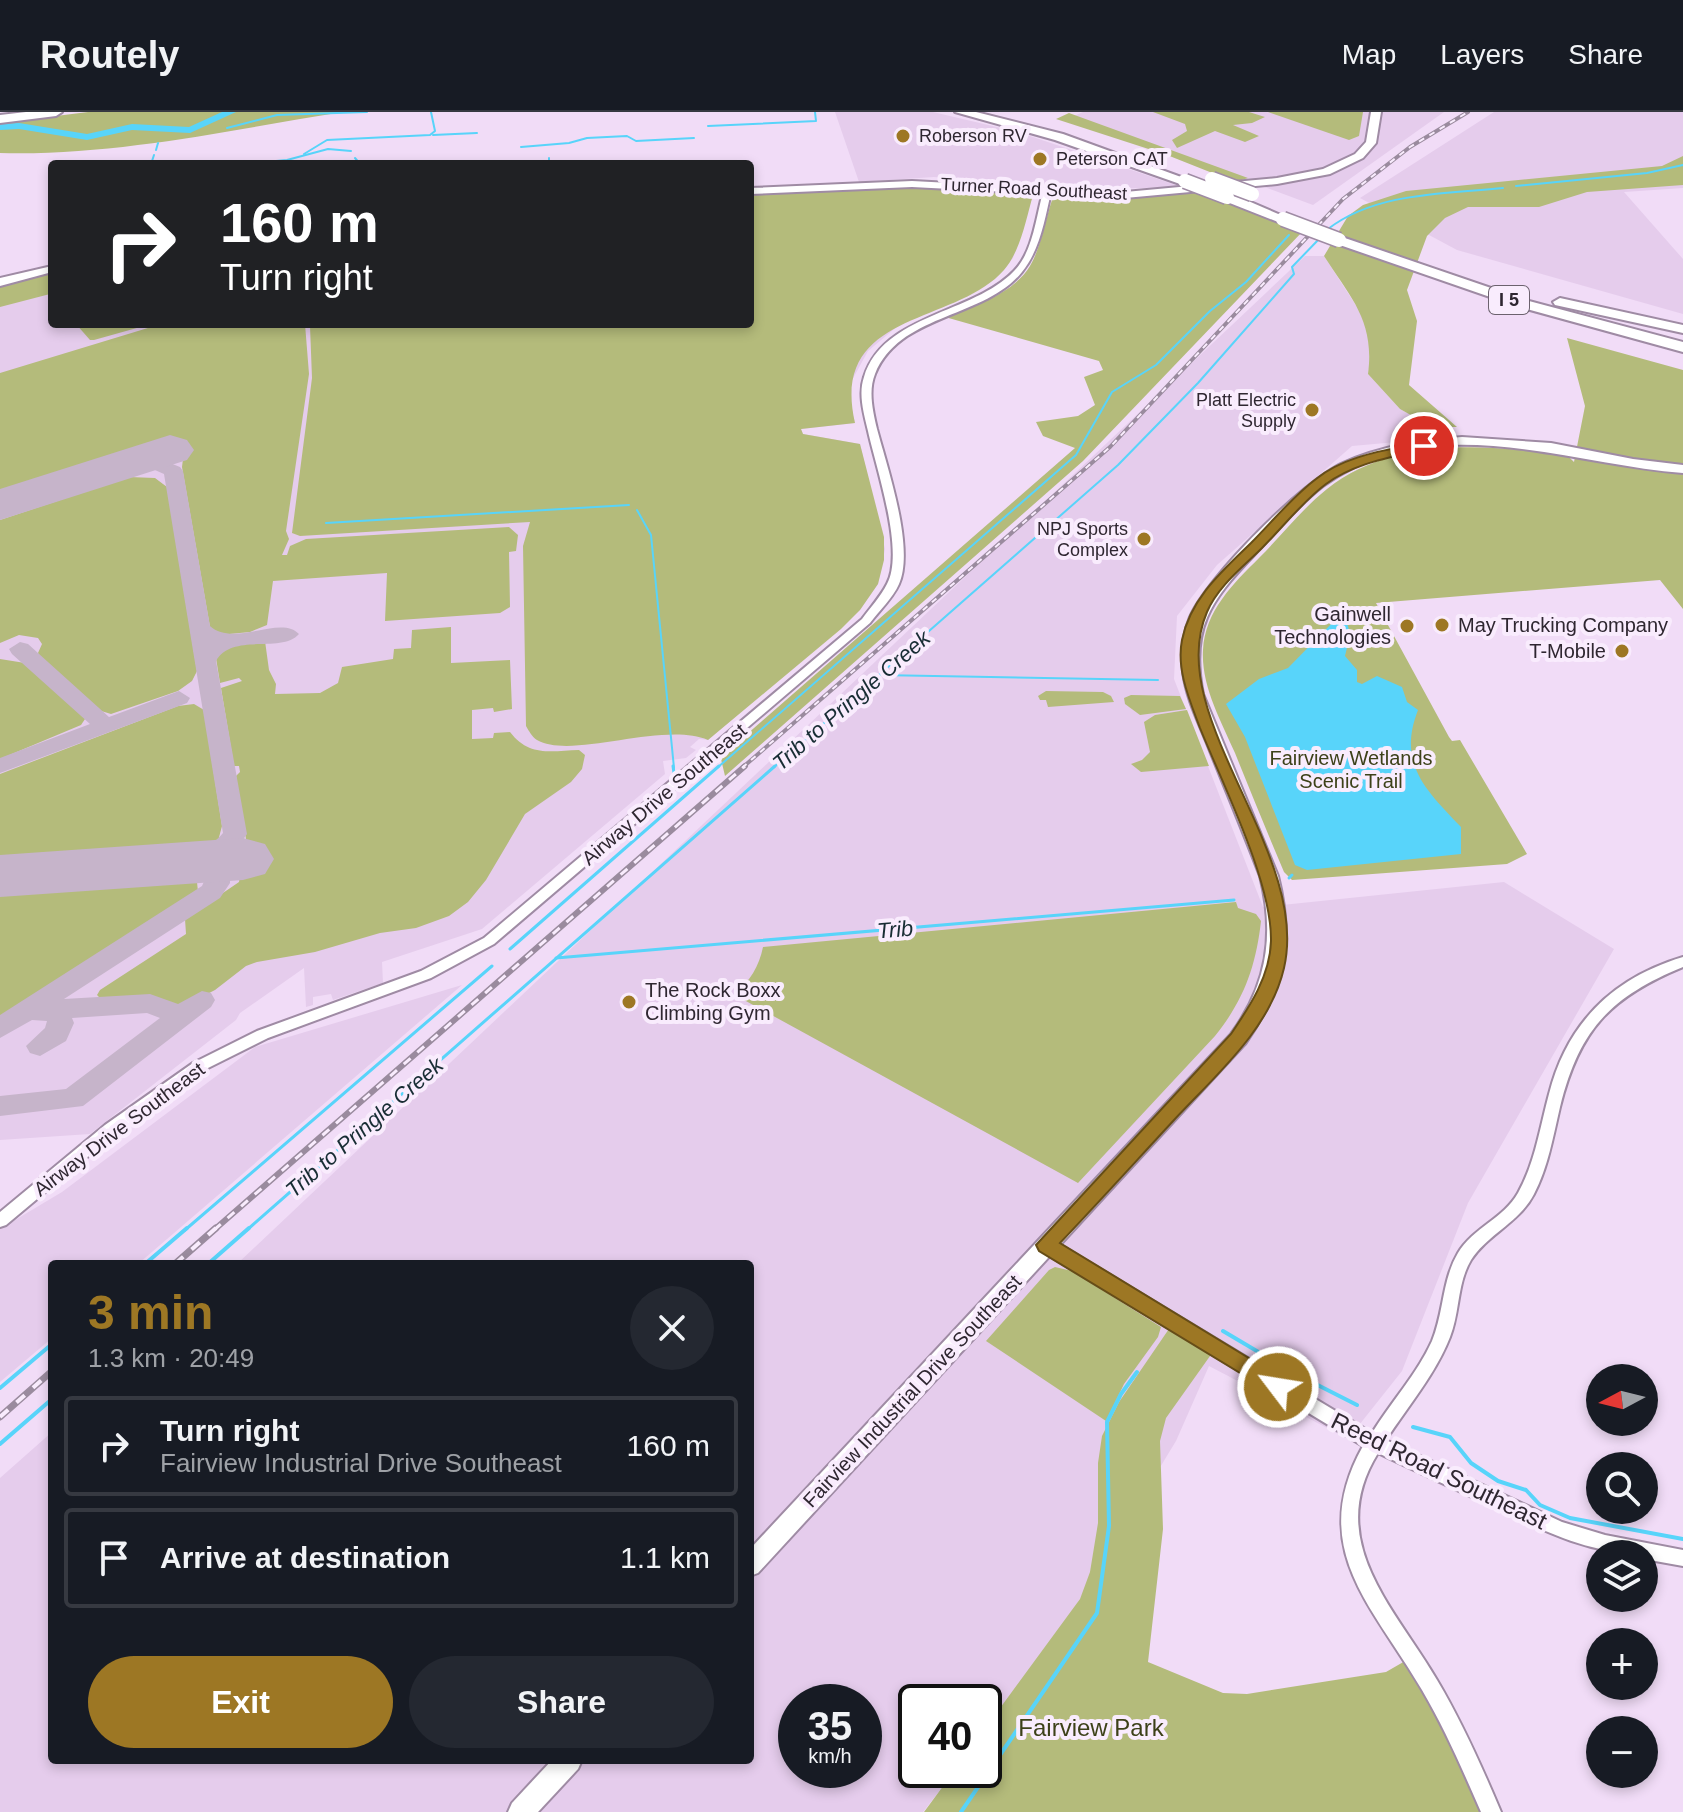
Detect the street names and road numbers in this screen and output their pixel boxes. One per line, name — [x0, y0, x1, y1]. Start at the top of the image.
street label: Turner Road Southeast — [940, 174, 1128, 204]
road number: I 5 — [1489, 286, 1529, 314]
street label: Airway Drive Southeast — [577, 718, 751, 869]
street label: Airway Drive Southeast — [29, 1057, 209, 1200]
street label: Fairview Industrial Drive Southeast — [799, 1270, 1026, 1512]
street label: Reed Road Southeast — [1327, 1407, 1552, 1535]

